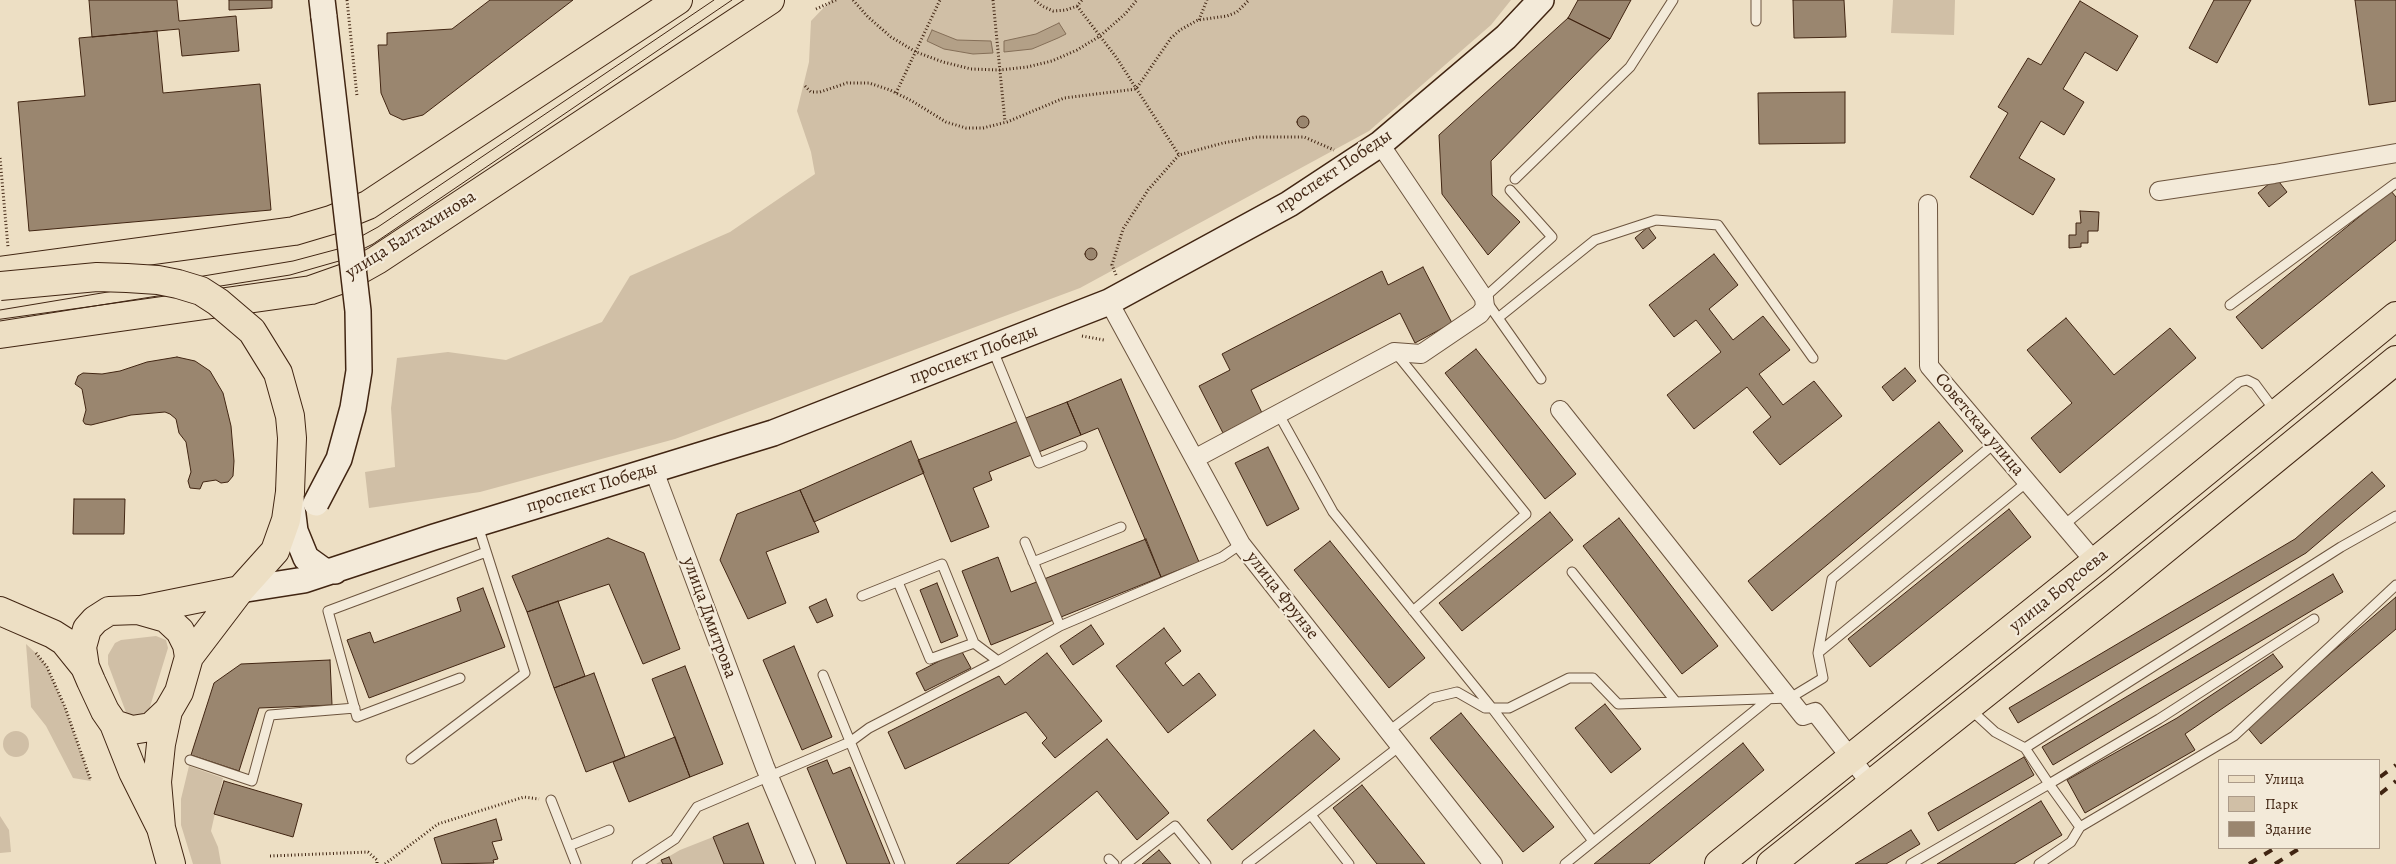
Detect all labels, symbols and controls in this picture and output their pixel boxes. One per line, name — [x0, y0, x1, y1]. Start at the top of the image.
street label: проспект Победы — [1272, 125, 1396, 219]
street label: улица Балтахинова — [342, 186, 480, 284]
street label: проспект Победы — [907, 321, 1041, 389]
street label: Советская улица — [1930, 369, 2028, 481]
street label: проспект Победы — [524, 458, 660, 518]
street label: улица Борсоева — [2005, 545, 2113, 637]
street label: улица Фрунзе — [1241, 548, 1323, 644]
street label: улица Дмитрова — [677, 555, 741, 681]
legend — [2218, 759, 2381, 849]
text: Улица — [2265, 769, 2304, 789]
text: Парк — [2265, 794, 2298, 814]
text: Здание — [2265, 819, 2312, 839]

